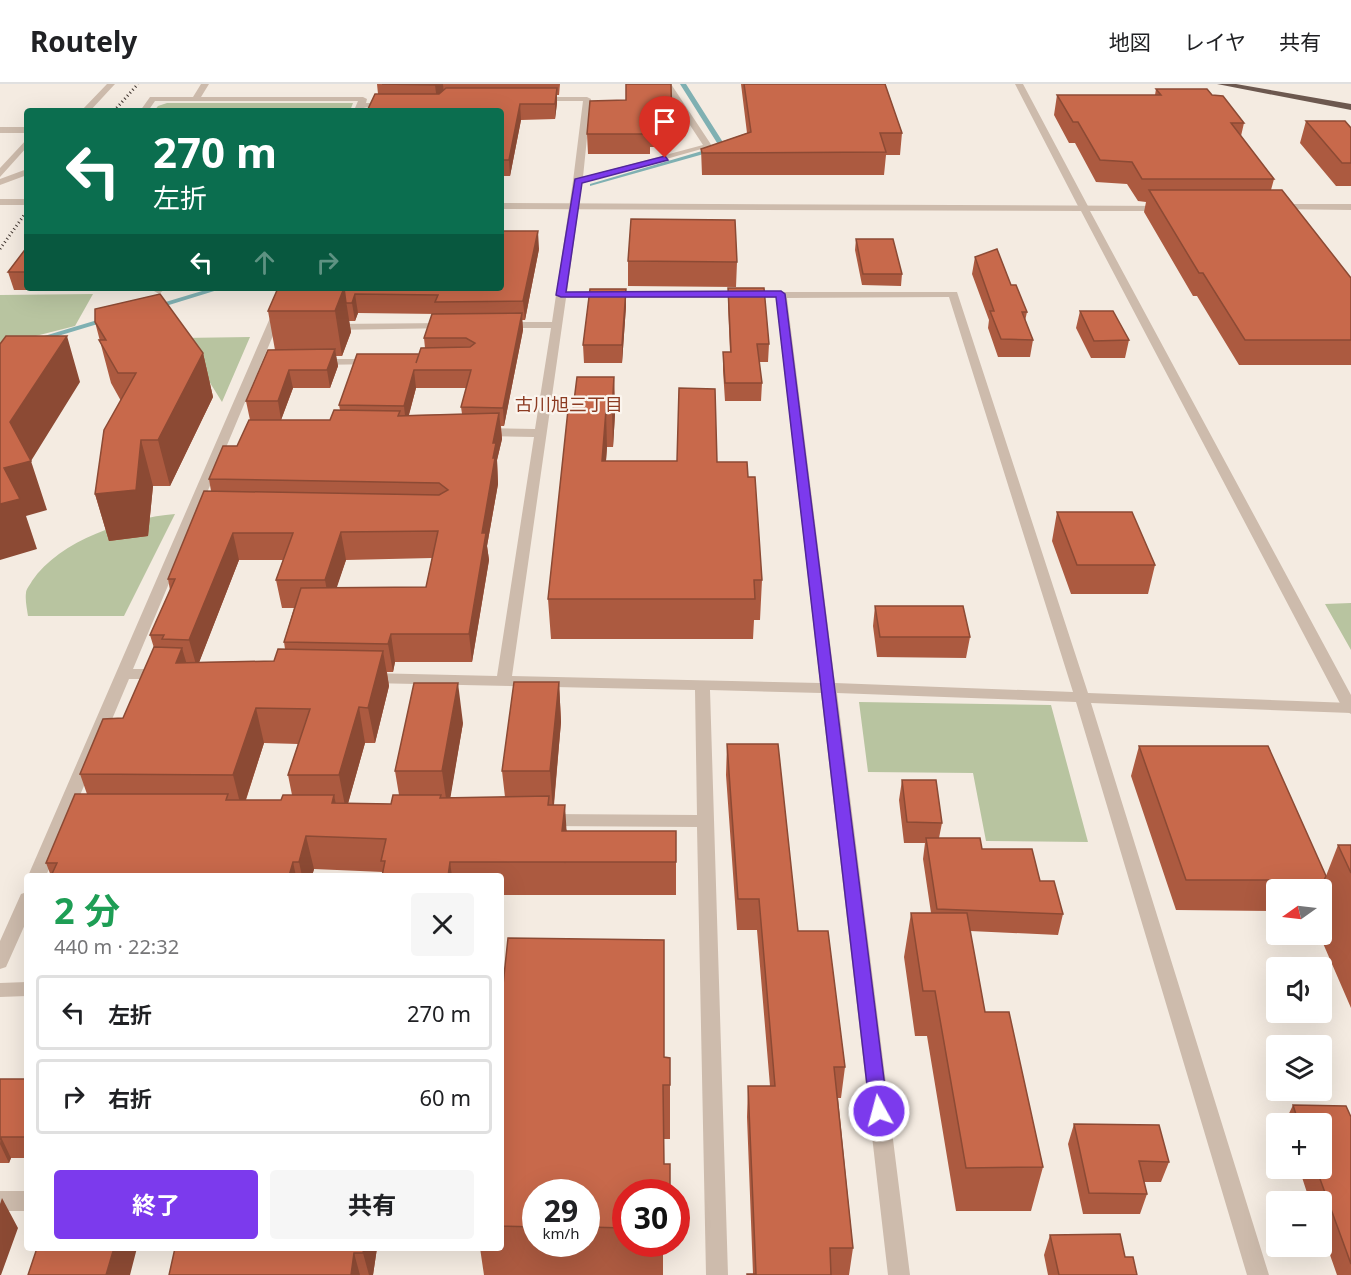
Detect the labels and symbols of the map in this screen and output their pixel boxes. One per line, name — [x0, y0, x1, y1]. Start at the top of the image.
pin — [639, 96, 690, 158]
district label: 古川旭三丁目 — [515, 392, 623, 416]
north arrow — [1266, 879, 1332, 945]
position arrow — [847, 1079, 911, 1143]
speed limit sign: 30 — [612, 1179, 690, 1257]

